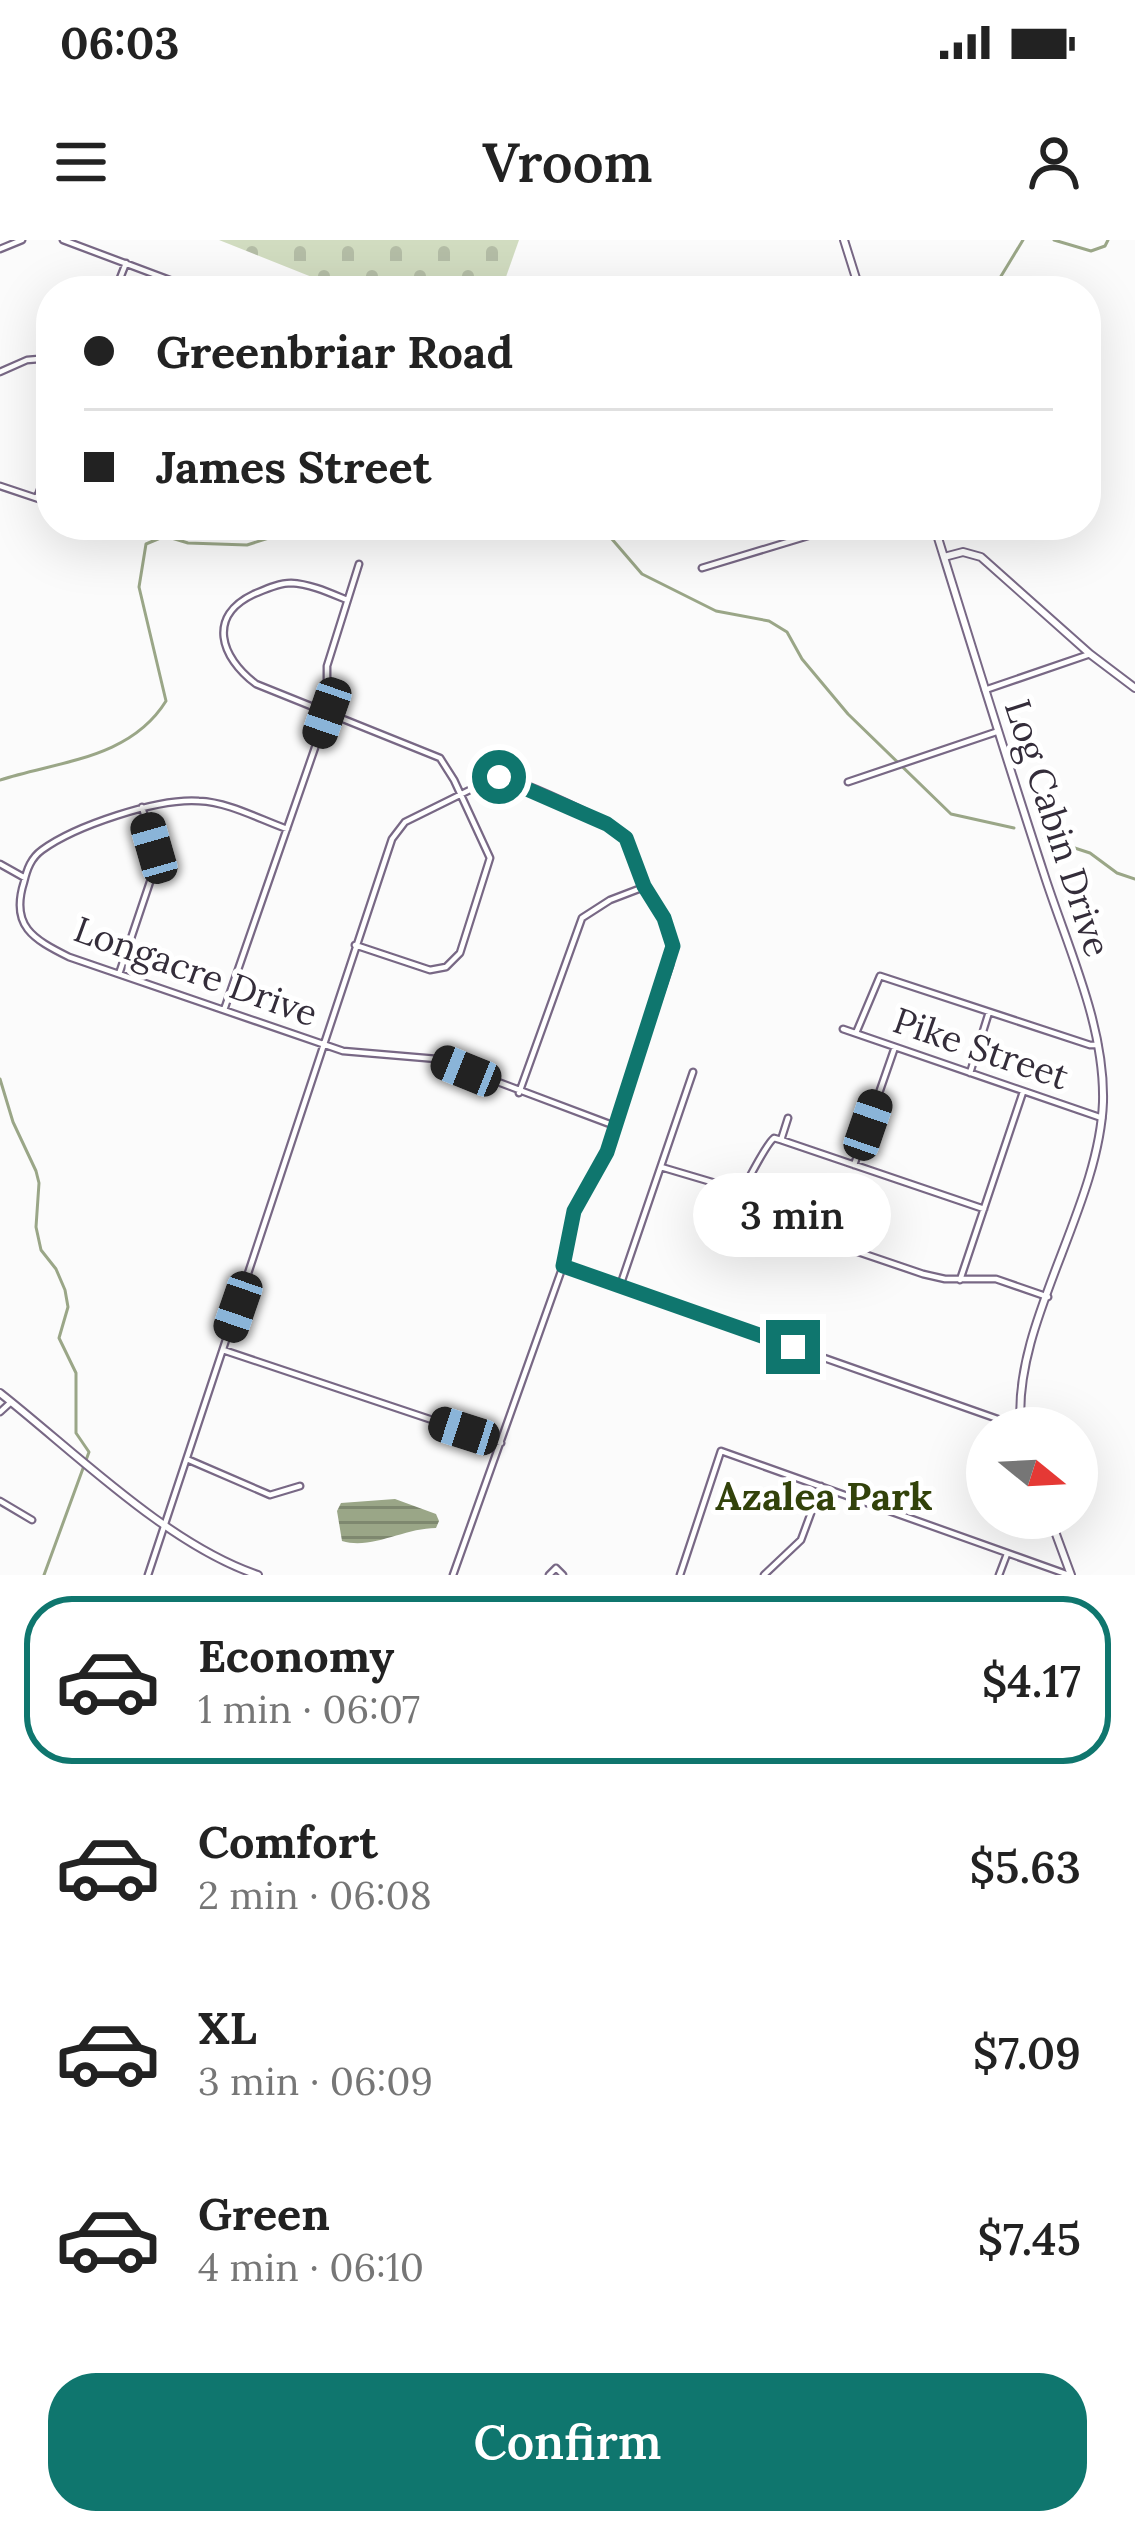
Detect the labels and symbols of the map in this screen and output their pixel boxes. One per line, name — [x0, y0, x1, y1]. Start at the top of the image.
car — [298, 673, 356, 753]
street label: Log Cabin Drive — [995, 694, 1121, 962]
route start — [472, 750, 526, 804]
car — [127, 808, 181, 888]
street label: Longacre Drive — [68, 906, 324, 1036]
street label: Pike Street — [887, 997, 1075, 1099]
car — [426, 1041, 506, 1101]
car — [839, 1085, 897, 1165]
callout: 3 min — [694, 1173, 892, 1257]
car — [209, 1267, 267, 1347]
route end — [766, 1320, 820, 1374]
car — [424, 1403, 504, 1459]
north arrow — [966, 1407, 1098, 1539]
district label: Azalea Park — [715, 1471, 933, 1521]

